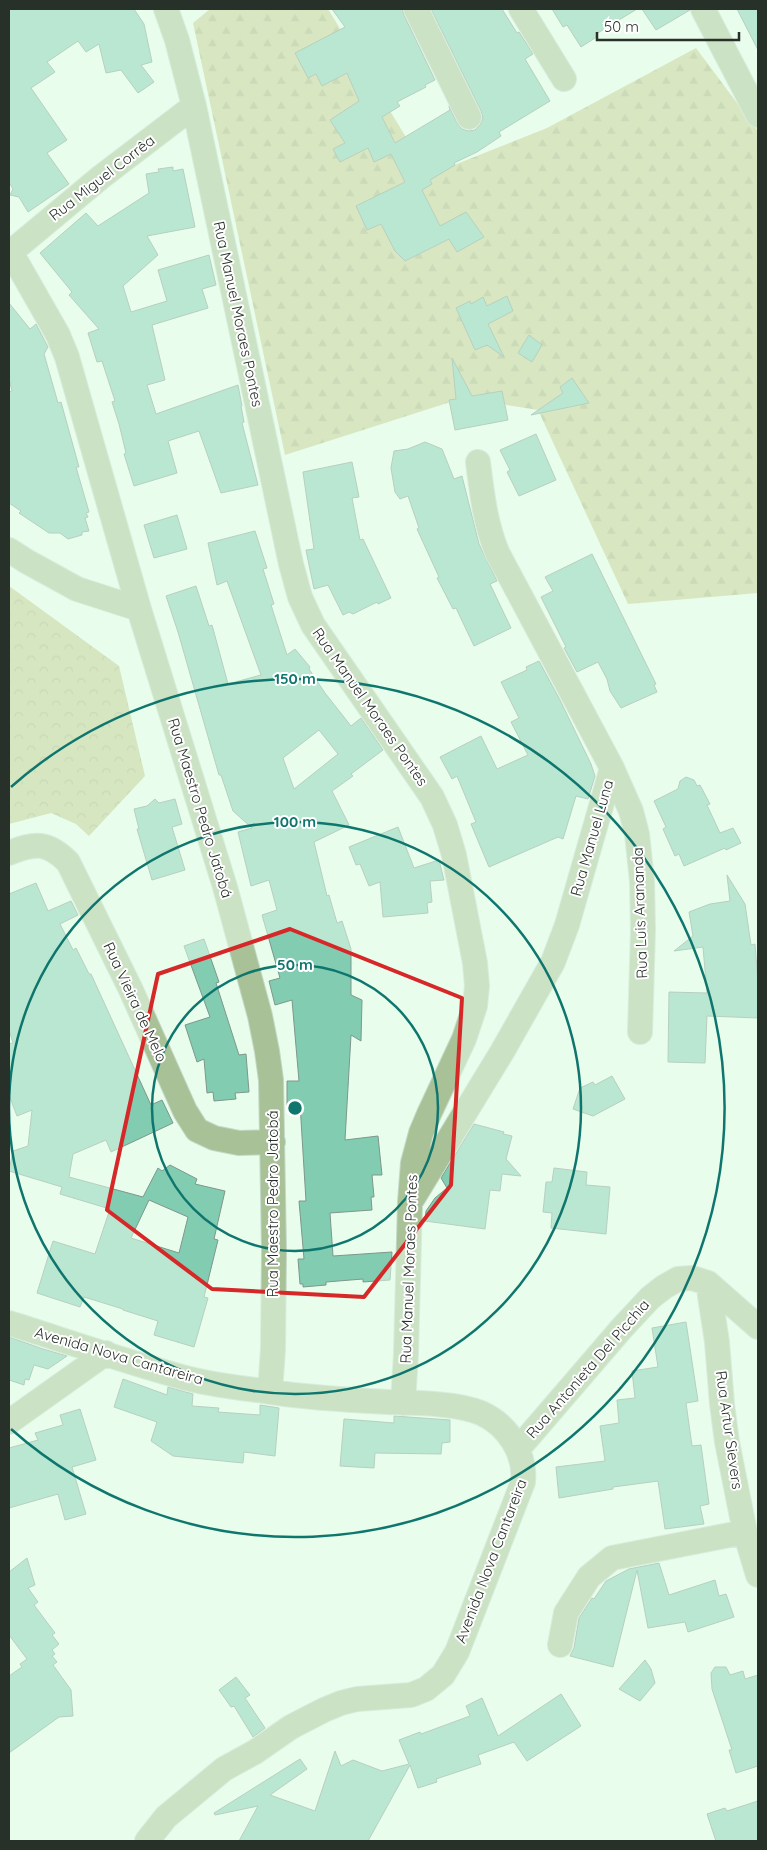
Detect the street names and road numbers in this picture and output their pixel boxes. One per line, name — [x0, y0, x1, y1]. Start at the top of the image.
street label: Rua Miguel Corrêa — [45, 130, 158, 225]
street label: Rua Manuel Moraes Pontes — [210, 219, 267, 408]
street label: Rua Manuel Moraes Pontes — [308, 624, 432, 790]
street label: Rua Maestro Pedro Jatobá — [164, 716, 237, 900]
street label: Rua Manuel Luna — [566, 777, 617, 898]
street label: Rua Luis Arananda — [628, 847, 651, 979]
street label: Rua Vieira de Melo — [99, 939, 172, 1065]
street label: Rua Maestro Pedro Jatobá — [263, 1110, 282, 1298]
street label: Rua Manuel Moraes Pontes — [396, 1174, 421, 1364]
street label: Rua Antonieta Del Picchia — [522, 1295, 653, 1442]
street label: Avenida Nova Cantareira — [33, 1322, 206, 1389]
street label: Rua Artur Sievers — [712, 1369, 747, 1491]
street label: Avenida Nova Cantareira — [450, 1476, 531, 1646]

